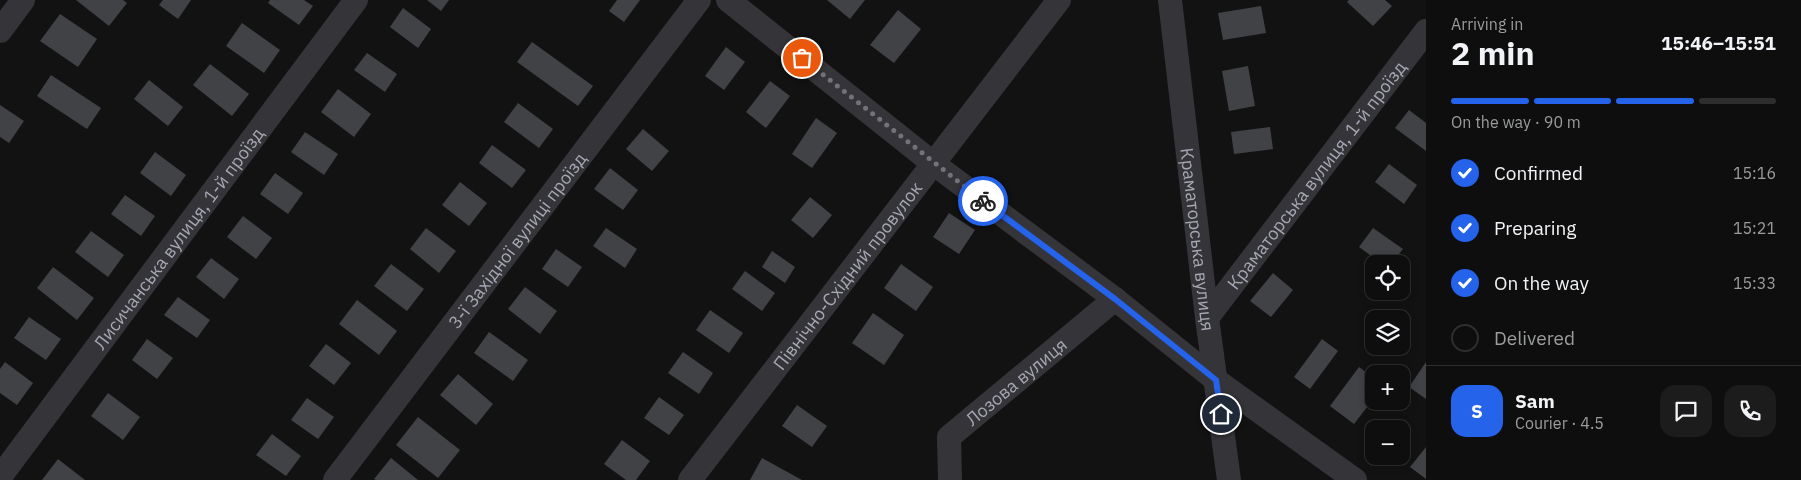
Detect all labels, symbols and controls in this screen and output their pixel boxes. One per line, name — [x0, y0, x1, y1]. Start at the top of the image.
text: Arriving in — [1451, 14, 1523, 34]
text: 15:46–15:51 — [1661, 31, 1776, 55]
text: 2 min — [1451, 32, 1535, 74]
pin — [781, 37, 823, 79]
icon: bag — [788, 44, 816, 72]
street label: Краматорська вулиця, 1-й проїзд — [1222, 56, 1411, 294]
text: On the way · 90 m — [1451, 112, 1581, 132]
street label: Лисичанська вулиця, 1-й проїзд — [88, 122, 269, 354]
street label: Краматорська вулиця — [1176, 146, 1220, 333]
street label: 3-ї Західної вулиці проїзд — [443, 147, 591, 333]
icon: check — [1451, 159, 1479, 187]
text: Confirmed — [1494, 161, 1583, 185]
text: 15:16 — [1733, 163, 1776, 183]
courier — [958, 176, 1008, 226]
street label: Північно-Східний провулок — [768, 177, 927, 374]
icon: bike — [969, 187, 997, 215]
icon: check — [1451, 214, 1479, 242]
text: Preparing — [1494, 216, 1576, 240]
text: 15:21 — [1733, 218, 1776, 238]
map controls — [1365, 255, 1410, 465]
button: locate — [1365, 255, 1410, 300]
icon: check — [1451, 269, 1479, 297]
text: On the way — [1494, 271, 1589, 295]
text: 15:33 — [1733, 273, 1776, 293]
button: layers — [1365, 310, 1410, 355]
text: Delivered — [1494, 326, 1575, 350]
street label: Лозова вулиця — [960, 333, 1071, 430]
button: + — [1365, 365, 1410, 410]
button: chat — [1660, 385, 1712, 437]
button: phone — [1724, 385, 1776, 437]
text: Sam — [1515, 389, 1555, 413]
pin — [1200, 393, 1242, 435]
text: S — [1471, 399, 1483, 423]
icon: home — [1207, 400, 1235, 428]
text: Courier · 4.5 — [1515, 413, 1604, 433]
button: − — [1365, 420, 1410, 465]

